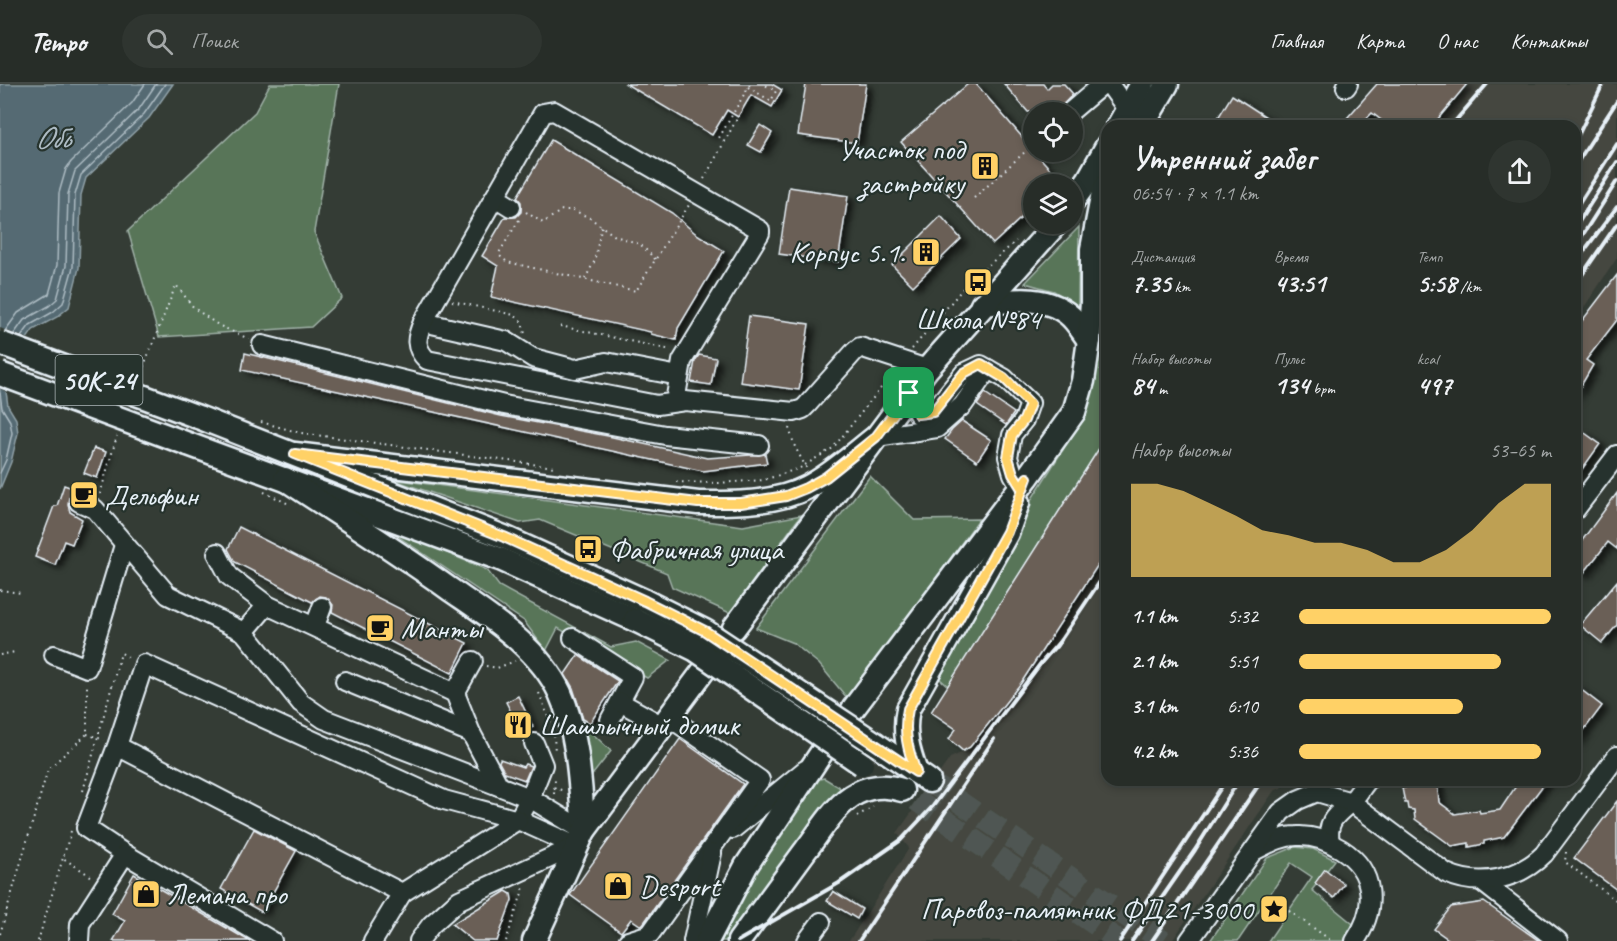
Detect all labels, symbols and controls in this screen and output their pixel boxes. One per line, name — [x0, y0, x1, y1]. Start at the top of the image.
search box — [122, 14, 542, 68]
text: Tempo — [30, 24, 86, 59]
icon: search — [143, 25, 176, 58]
text: Поиск — [191, 27, 238, 55]
text: Главная — [1270, 28, 1323, 54]
text: Карта — [1356, 28, 1404, 54]
text: О нас — [1437, 28, 1478, 54]
text: Контакты — [1511, 28, 1587, 54]
map controls — [1023, 102, 1083, 234]
button: locate — [1023, 102, 1083, 162]
water label: Обь — [35, 117, 74, 158]
place label: Участок под застройку — [838, 130, 967, 202]
text: Утренний забег — [1131, 137, 1315, 179]
button: share — [1488, 140, 1551, 203]
building icon: Участок под застройку — [969, 150, 1001, 182]
button: layers — [1023, 174, 1083, 234]
text: 06:54 · 7 × 1.1 km — [1131, 181, 1258, 206]
place label: Корпус 5.1. — [790, 233, 905, 271]
building icon: Корпус 5.1. — [910, 236, 942, 268]
text: Дистанция — [1131, 247, 1195, 267]
text: Время — [1274, 247, 1308, 267]
text: Темп — [1417, 247, 1443, 267]
bus stop icon: Школа №84 — [962, 266, 994, 298]
text: 7.35 — [1131, 267, 1171, 300]
text: 43:51 — [1274, 267, 1326, 300]
text: 5:58 — [1417, 267, 1456, 300]
text: km — [1171, 277, 1190, 297]
text: /km — [1456, 277, 1481, 297]
place label: Школа №84 — [915, 300, 1043, 338]
text: Набор высоты — [1131, 349, 1210, 369]
text: Пульс — [1274, 349, 1305, 369]
text: kcal — [1417, 349, 1438, 369]
road number: 50К-24 — [56, 355, 142, 405]
pin — [883, 367, 934, 418]
text: 84 — [1131, 369, 1154, 402]
text: 134 — [1274, 369, 1309, 402]
text: 497 — [1417, 369, 1452, 402]
icon: arrive — [892, 376, 925, 409]
text: m — [1154, 379, 1167, 399]
text: bpm — [1309, 379, 1335, 399]
text: Набор высоты — [1131, 438, 1230, 463]
text: 53–65 m — [1490, 438, 1551, 463]
place label: Дельфин — [105, 476, 200, 514]
cafe icon: Дельфин — [68, 479, 100, 511]
place label: Фабричная улица — [609, 530, 785, 568]
bus stop icon: Фабричная улица — [572, 533, 604, 565]
text: 1.1 km — [1131, 604, 1178, 629]
text: 5:32 — [1227, 604, 1258, 629]
place label: Манты — [401, 609, 484, 647]
cafe icon: Манты — [364, 612, 396, 644]
text: 2.1 km — [1131, 649, 1178, 674]
text: 5:51 — [1227, 649, 1258, 674]
text: 3.1 km — [1131, 694, 1178, 719]
text: 6:10 — [1227, 694, 1258, 719]
place label: Шашлычный домик — [539, 706, 741, 744]
restaurant icon: Шашлычный домик — [502, 709, 534, 741]
text: 4.2 km — [1131, 739, 1178, 764]
text: 5:36 — [1227, 739, 1258, 764]
place label: Desport — [639, 867, 722, 905]
shop icon: Desport — [602, 870, 634, 902]
place label: Лемана про — [167, 875, 288, 913]
shop icon: Лемана про — [130, 878, 162, 910]
place label: Паровоз-памятник ФД21-3000 — [921, 890, 1255, 928]
place icon: Паровоз-памятник ФД21-3000 — [1258, 893, 1290, 925]

